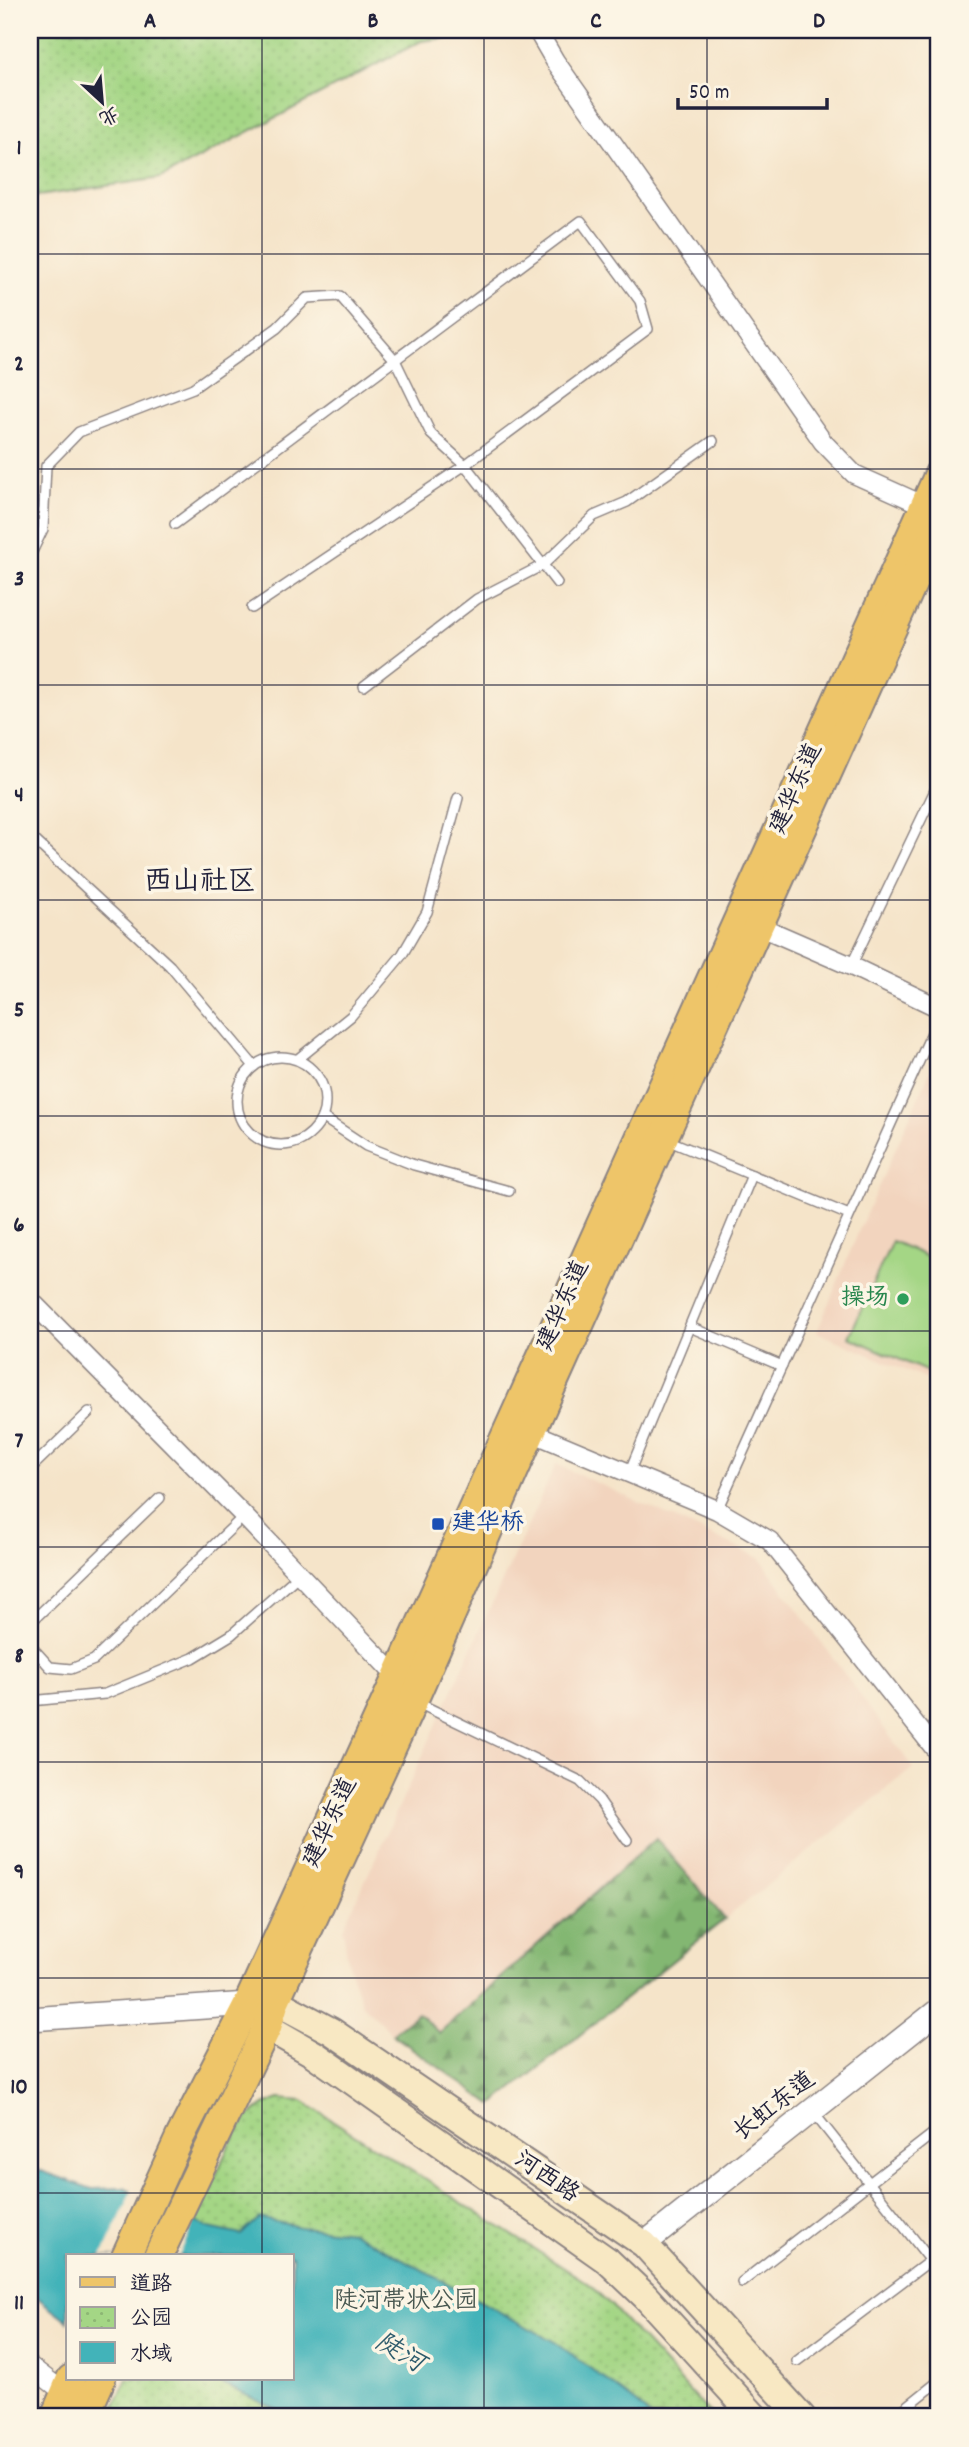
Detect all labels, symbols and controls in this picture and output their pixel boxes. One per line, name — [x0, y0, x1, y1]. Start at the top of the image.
text: A — [144, 6, 156, 39]
text: B — [368, 6, 379, 39]
text: C — [590, 6, 602, 39]
text: D — [813, 6, 825, 39]
north arrow — [66, 66, 136, 136]
scale bar — [678, 66, 827, 110]
text: 50 m — [689, 79, 729, 109]
text: 北 — [93, 98, 122, 130]
text: 1 — [16, 133, 22, 166]
text: 2 — [14, 349, 24, 382]
text: 3 — [14, 564, 24, 597]
street label: 建华东道 — [762, 738, 832, 840]
text: 4 — [14, 780, 24, 813]
district label: 西山社区 — [144, 864, 256, 904]
text: 5 — [14, 995, 24, 1028]
text: 6 — [13, 1210, 25, 1243]
street label: 建华东道 — [529, 1255, 599, 1357]
place label: 操场 — [841, 1282, 889, 1316]
marker: 操场 — [895, 1291, 911, 1307]
text: 7 — [15, 1426, 24, 1459]
place label: 建华桥 — [452, 1507, 524, 1541]
marker: 建华桥 — [430, 1516, 446, 1532]
text: 8 — [14, 1641, 24, 1674]
street label: 建华东道 — [295, 1772, 367, 1874]
text: 9 — [14, 1857, 24, 1890]
street label: 长虹东道 — [727, 2064, 823, 2150]
text: 10 — [10, 2072, 28, 2105]
street label: 河西路 — [507, 2144, 585, 2212]
legend — [66, 2254, 294, 2380]
text: 道路 — [130, 2271, 172, 2301]
park label: 陡河带状公园 — [334, 2285, 478, 2319]
text: 11 — [14, 2288, 24, 2321]
text: 公园 — [130, 2305, 172, 2335]
water label: 陡河 — [367, 2325, 434, 2385]
text: 水域 — [130, 2341, 172, 2371]

